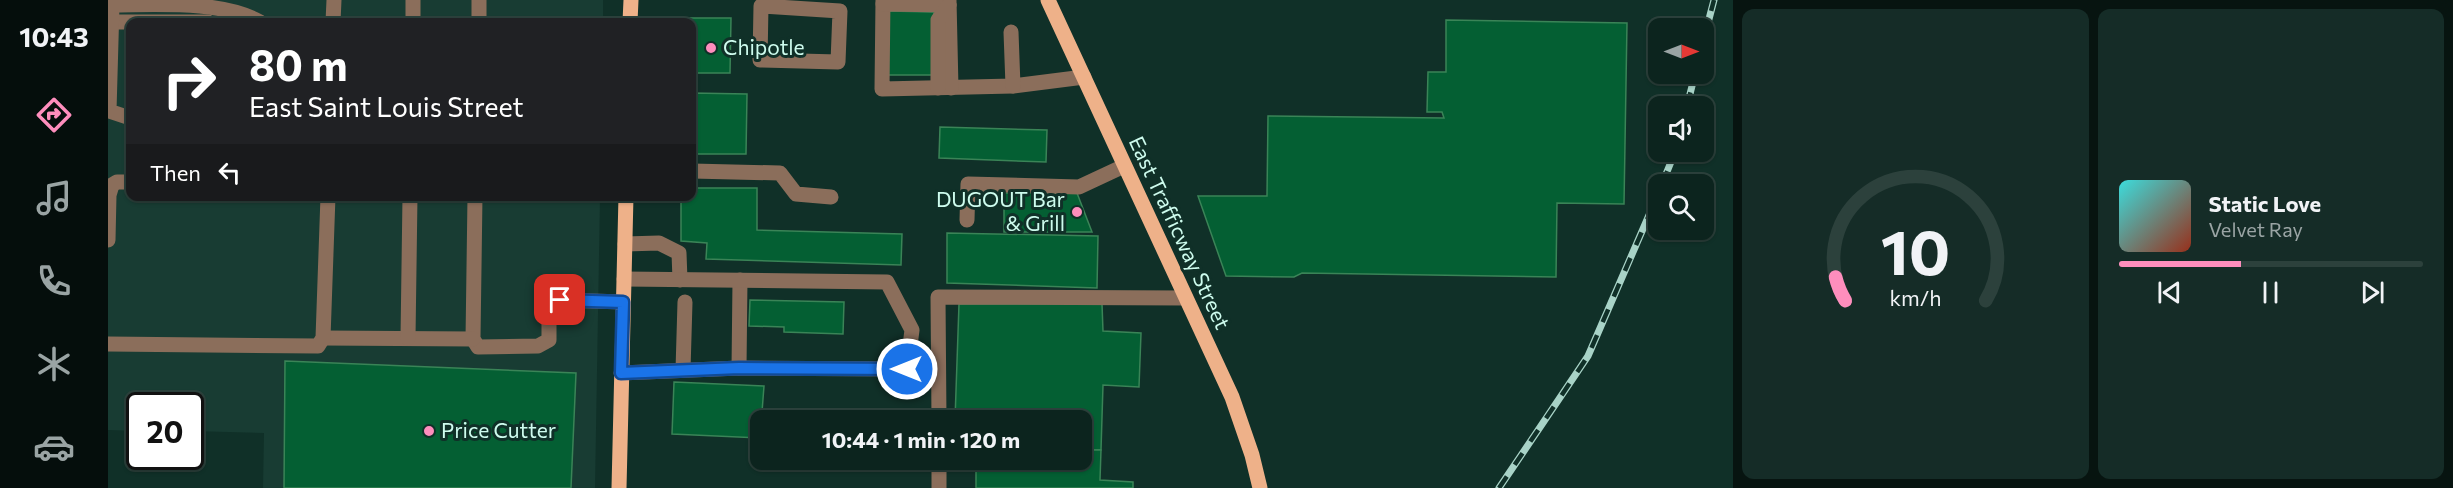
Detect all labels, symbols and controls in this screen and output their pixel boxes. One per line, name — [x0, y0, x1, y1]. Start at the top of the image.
north arrow — [1648, 18, 1714, 84]
map controls — [1648, 18, 1714, 240]
text: 10:43 — [19, 20, 89, 53]
place label: Chipotle — [723, 34, 805, 59]
text: 80 m — [249, 38, 348, 90]
marker: Chipotle — [704, 41, 718, 55]
icon: right — [150, 42, 228, 120]
text: East Saint Louis Street — [249, 90, 524, 123]
icon: directions — [33, 94, 75, 136]
button: sound — [1648, 96, 1714, 162]
street label: East Trafficway Street — [1125, 132, 1236, 333]
icon: left — [213, 156, 246, 189]
text: Then — [150, 159, 201, 186]
button: search — [1648, 174, 1714, 240]
icon: music — [33, 177, 75, 219]
place label: DUGOUT Bar & Grill — [936, 186, 1065, 235]
text: Static Love — [2209, 190, 2321, 217]
marker: DUGOUT Bar & Grill — [1070, 205, 1084, 219]
text: 10 — [1880, 212, 1950, 288]
text: Velvet Ray — [2209, 217, 2303, 241]
icon: phone — [33, 260, 75, 302]
pin — [534, 274, 585, 325]
icon: previous — [2153, 276, 2186, 309]
icon: pause — [2254, 276, 2287, 309]
icon: next — [2356, 276, 2389, 309]
icon: arrive — [543, 283, 576, 316]
text: km/h — [1889, 284, 1941, 310]
position arrow — [875, 337, 939, 401]
icon: climate — [33, 343, 75, 385]
speed limit sign: 20 — [126, 392, 204, 470]
place label: Price Cutter — [441, 417, 556, 442]
marker: Price Cutter — [422, 424, 436, 438]
icon: car — [33, 426, 75, 468]
text: 10:44 · 1 min · 120 m — [822, 426, 1020, 453]

